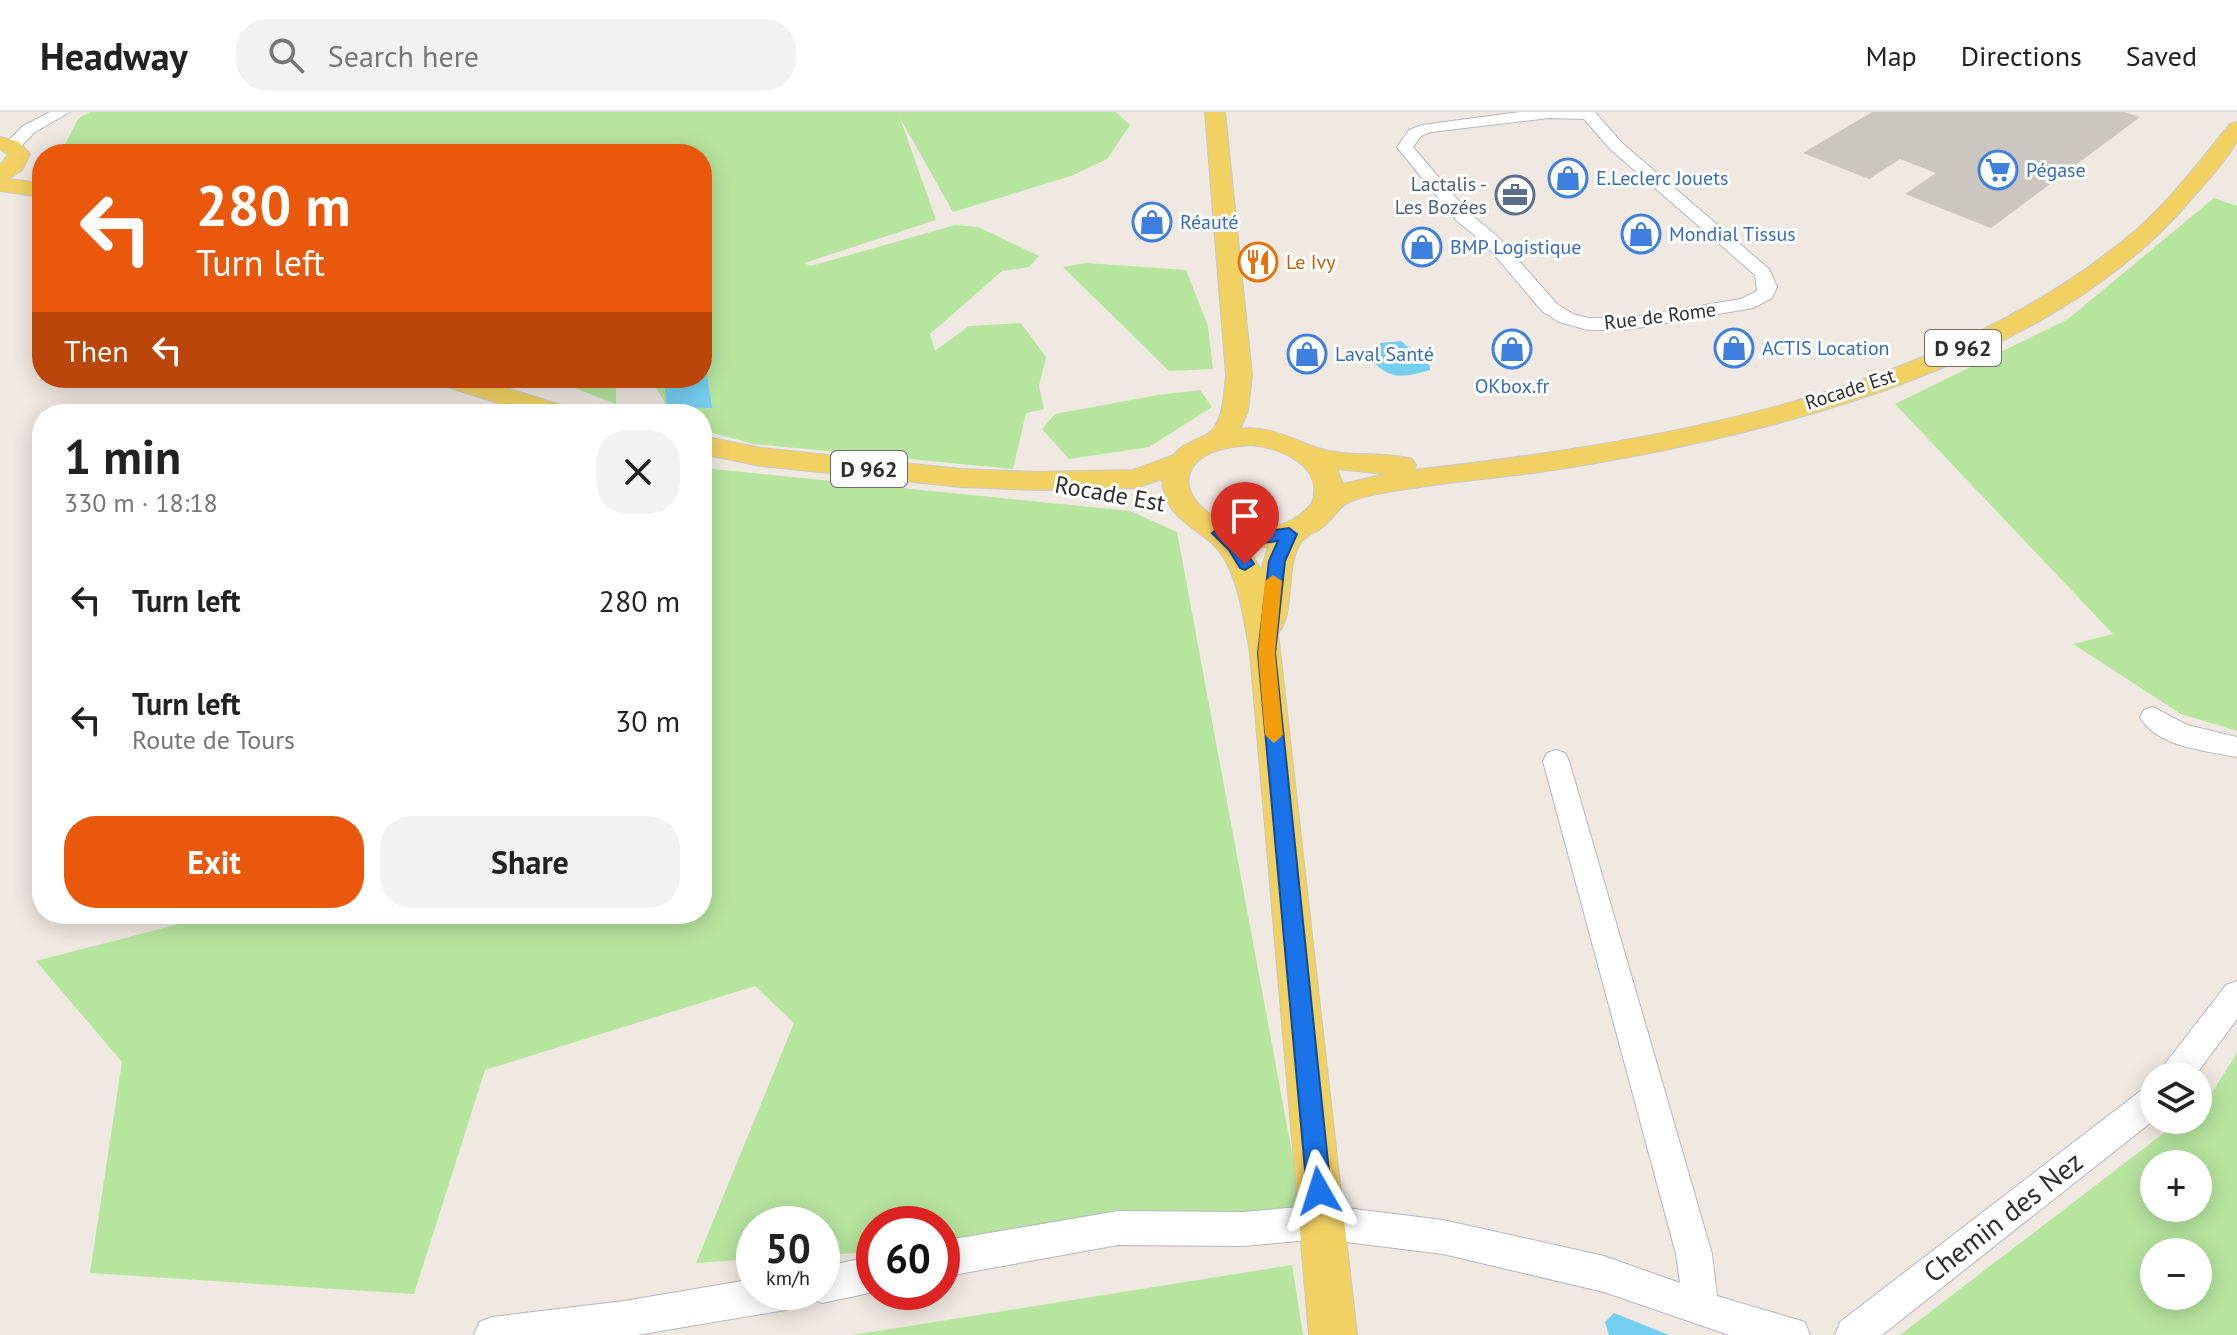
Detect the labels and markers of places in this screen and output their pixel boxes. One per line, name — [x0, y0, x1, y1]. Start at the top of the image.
supermarket icon: Pégase — [1977, 149, 2019, 191]
shop icon: E.Leclerc Jouets — [1547, 157, 1589, 199]
place label: Pégase — [2026, 157, 2086, 183]
place label: E.Leclerc Jouets — [1596, 165, 1728, 191]
place label: Lactalis - Les Bozées — [1395, 171, 1487, 220]
office icon: Lactalis - Les Bozées — [1494, 174, 1536, 216]
shop icon: Réauté — [1131, 201, 1173, 243]
place label: Réauté — [1180, 209, 1239, 235]
shop icon: Mondial Tissus — [1620, 213, 1662, 255]
place label: Mondial Tissus — [1669, 221, 1796, 247]
shop icon: BMP Logistique — [1401, 226, 1443, 268]
place label: BMP Logistique — [1450, 234, 1581, 260]
restaurant icon: Le Ivy — [1237, 241, 1279, 283]
place label: Le Ivy — [1286, 249, 1336, 275]
shop icon: ACTIS Location — [1713, 327, 1755, 369]
shop icon: OKbox.fr — [1491, 328, 1533, 370]
shop icon: Laval Santé — [1286, 333, 1328, 375]
place label: ACTIS Location — [1762, 335, 1890, 361]
place label: Laval Santé — [1335, 341, 1434, 367]
place label: OKbox.fr — [1475, 373, 1550, 399]
pin — [1211, 482, 1279, 564]

